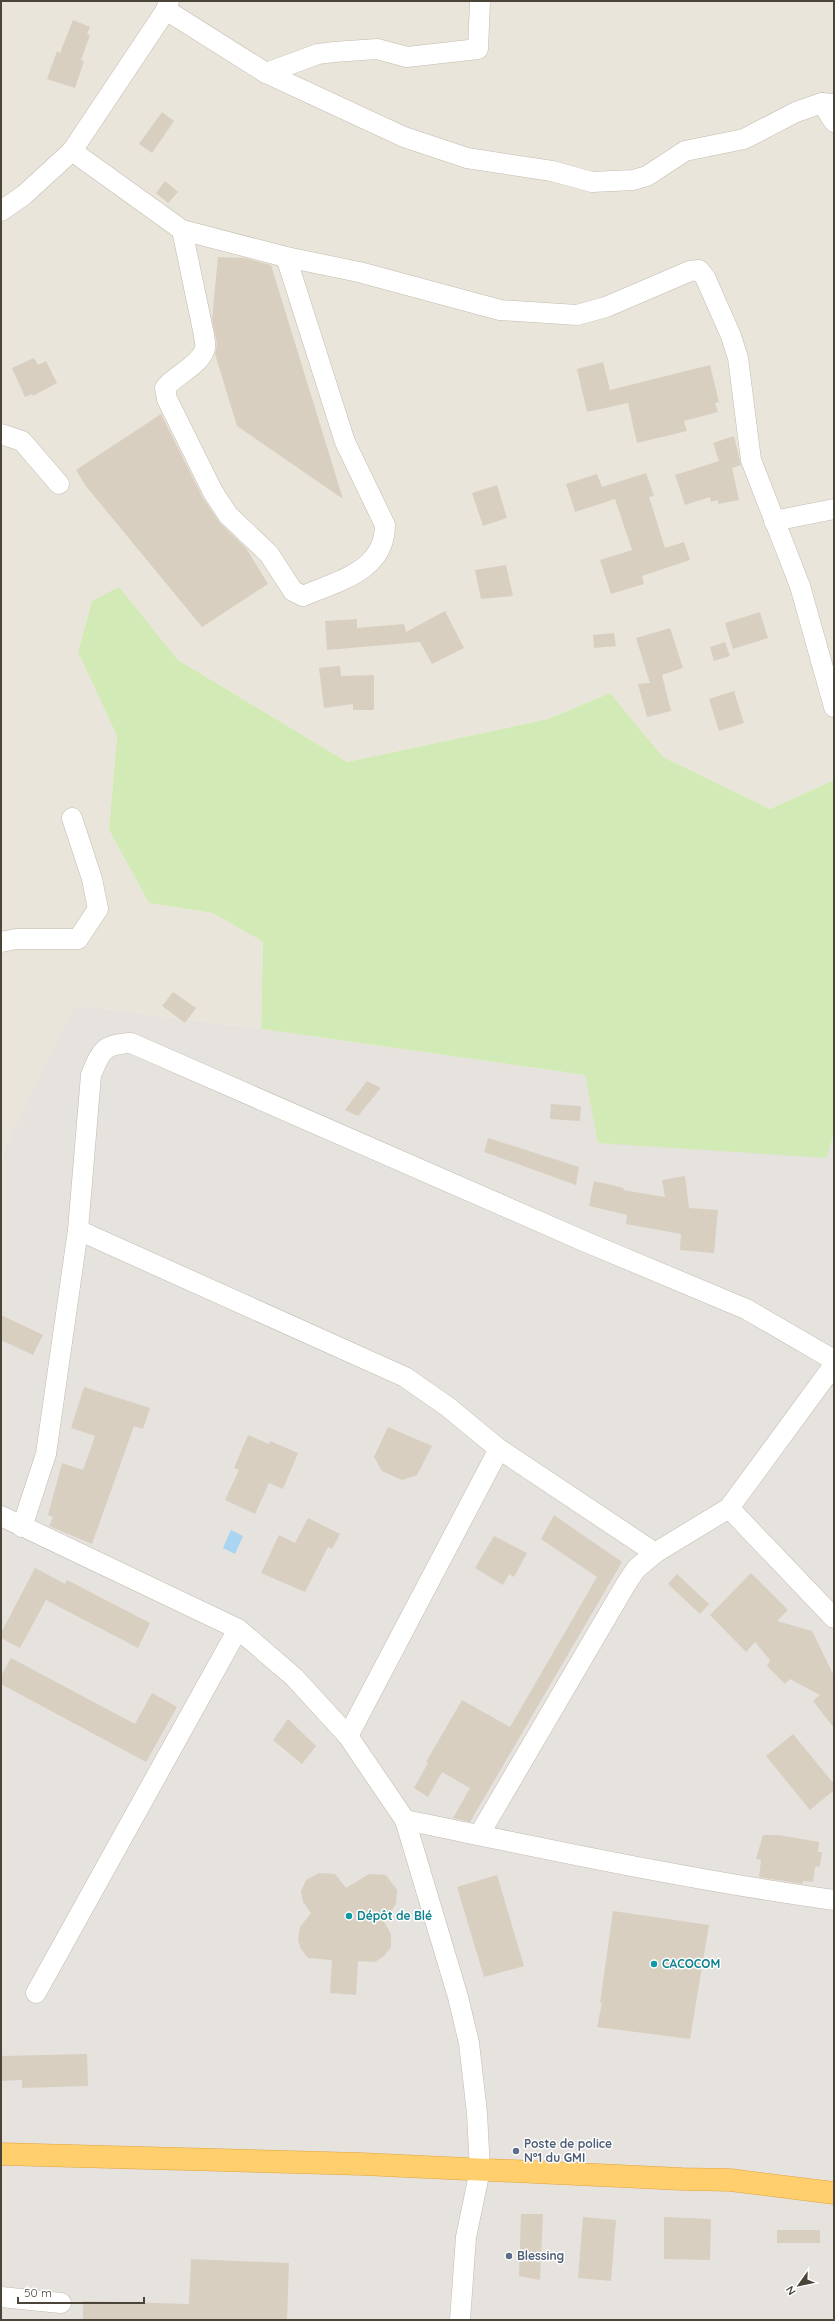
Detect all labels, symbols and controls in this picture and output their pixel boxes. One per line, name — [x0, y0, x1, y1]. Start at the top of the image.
place label: Dépôt de Blé — [357, 1908, 432, 1923]
marker: Dépôt de Blé — [344, 1911, 354, 1921]
place label: CACOCOM — [662, 1956, 720, 1971]
marker: CACOCOM — [649, 1959, 659, 1969]
place label: Poste de police N°1 du GMI — [524, 2136, 612, 2165]
marker: Poste de police N°1 du GMI — [511, 2146, 521, 2156]
place label: Blessing — [517, 2248, 564, 2263]
marker: Blessing — [504, 2251, 514, 2261]
north arrow — [779, 2265, 819, 2305]
scale bar — [18, 2279, 144, 2305]
text: N — [783, 2283, 799, 2298]
text: 50 m — [24, 2285, 52, 2300]

